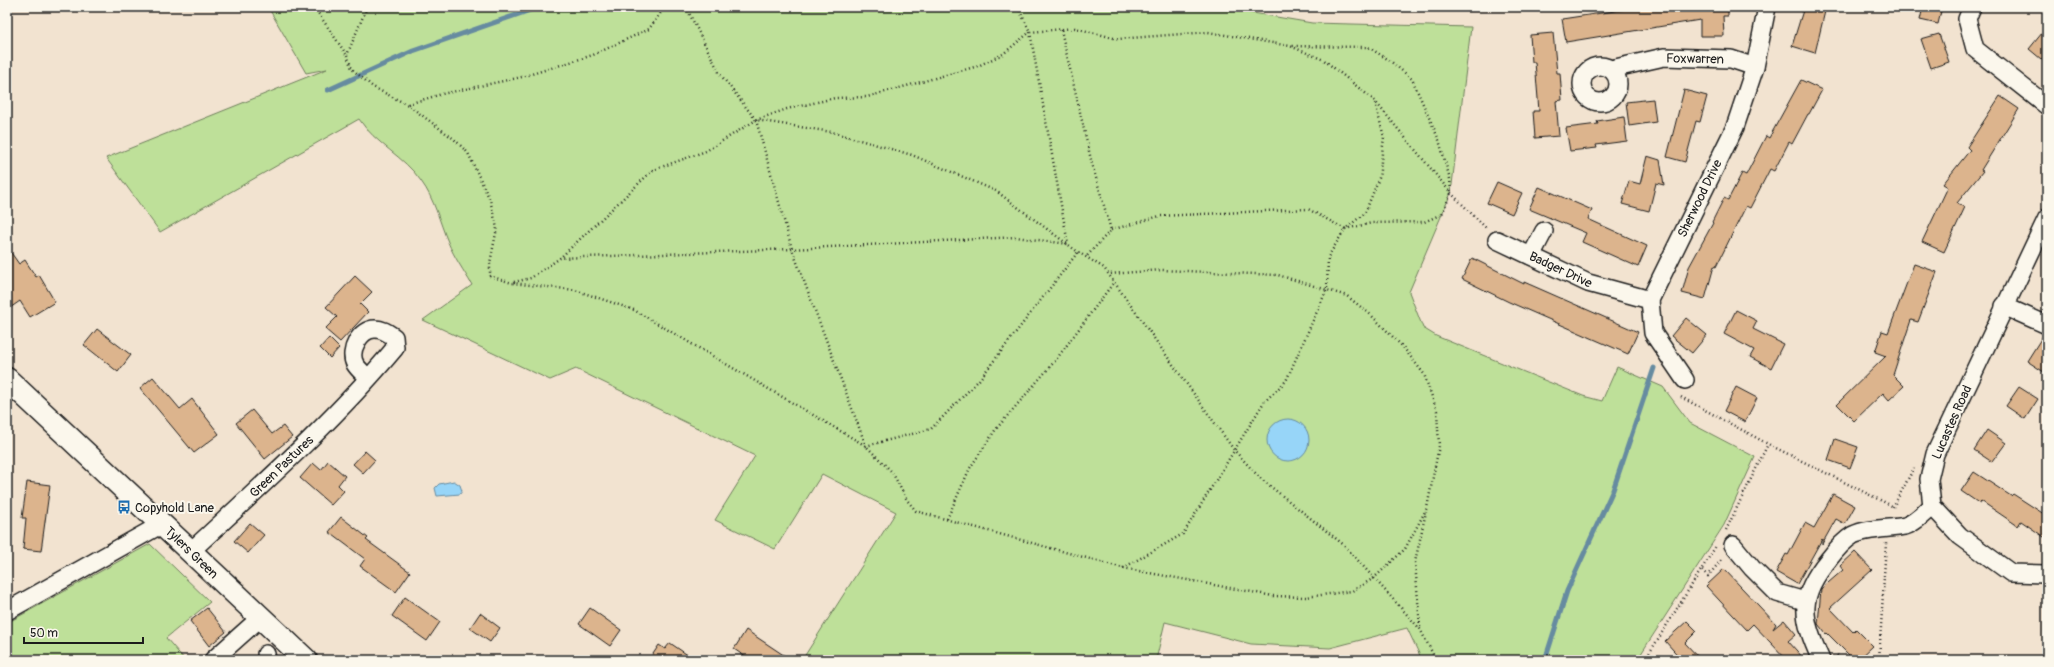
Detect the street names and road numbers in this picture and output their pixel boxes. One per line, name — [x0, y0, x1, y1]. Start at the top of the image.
street label: Foxwarren — [1666, 50, 1724, 68]
street label: Sherwood Drive — [1674, 156, 1726, 240]
street label: Badger Drive — [1526, 248, 1595, 292]
street label: Lucastes Road — [1928, 383, 1975, 462]
street label: Green Pastures — [246, 432, 317, 501]
street label: Tylers Green — [161, 523, 221, 582]

